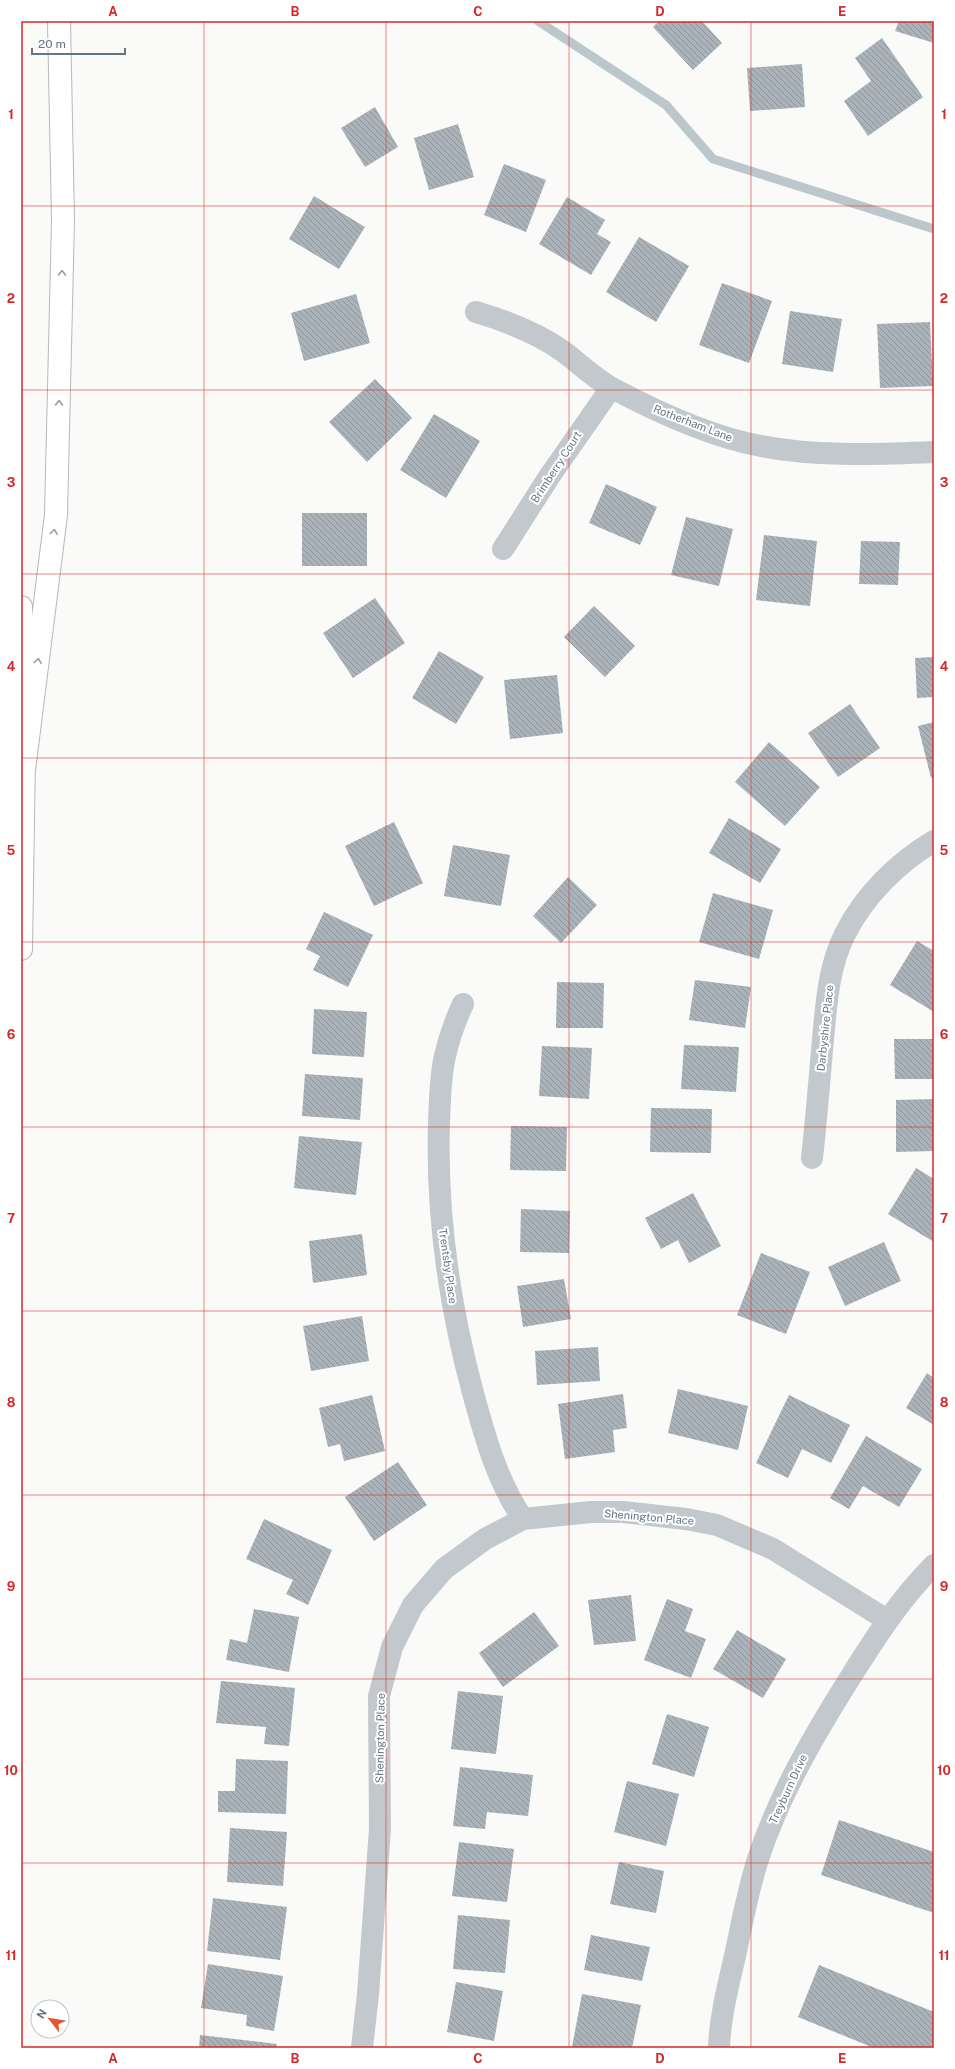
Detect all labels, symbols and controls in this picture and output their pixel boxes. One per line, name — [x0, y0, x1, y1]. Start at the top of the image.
text: A — [108, 4, 118, 19]
text: B — [291, 4, 300, 19]
text: C — [473, 4, 483, 19]
text: D — [655, 4, 665, 19]
text: E — [838, 4, 846, 19]
scale bar — [32, 30, 125, 56]
text: 20 m — [38, 37, 66, 51]
text: 1 — [8, 107, 14, 122]
text: 1 — [941, 107, 947, 122]
one-way arrow — [57, 270, 66, 276]
text: 2 — [7, 291, 15, 306]
text: 2 — [940, 291, 948, 306]
one-way arrow — [54, 400, 63, 406]
street label: Rotherham Lane — [652, 402, 734, 444]
street label: Brimberry Court — [528, 429, 584, 505]
text: 3 — [7, 475, 16, 490]
text: 3 — [940, 475, 949, 490]
one-way arrow — [49, 529, 58, 536]
one-way arrow — [33, 658, 42, 665]
text: 4 — [7, 659, 16, 674]
text: 4 — [940, 659, 949, 674]
text: 5 — [7, 843, 16, 858]
text: 5 — [940, 843, 949, 858]
street label: Darbyshire Place — [815, 984, 835, 1072]
text: 6 — [7, 1027, 16, 1042]
text: 6 — [940, 1027, 949, 1042]
text: 7 — [7, 1211, 15, 1226]
text: 7 — [940, 1211, 948, 1226]
street label: Trentsby Place — [437, 1227, 459, 1305]
text: 8 — [7, 1395, 16, 1410]
text: 8 — [940, 1395, 949, 1410]
street label: Shenington Place — [604, 1507, 694, 1527]
text: 9 — [7, 1579, 15, 1594]
text: 9 — [940, 1579, 948, 1594]
street label: Shenington Place — [373, 1693, 387, 1783]
street label: Treyburn Drive — [767, 1752, 809, 1826]
text: 10 — [4, 1763, 18, 1778]
text: 10 — [937, 1763, 951, 1778]
text: 11 — [5, 1948, 17, 1963]
text: 11 — [938, 1948, 950, 1963]
north arrow — [30, 1999, 70, 2039]
text: N — [34, 2007, 49, 2021]
text: A — [108, 2051, 118, 2066]
text: B — [291, 2051, 300, 2066]
text: C — [473, 2051, 483, 2066]
text: D — [655, 2051, 665, 2066]
text: E — [838, 2051, 846, 2066]

